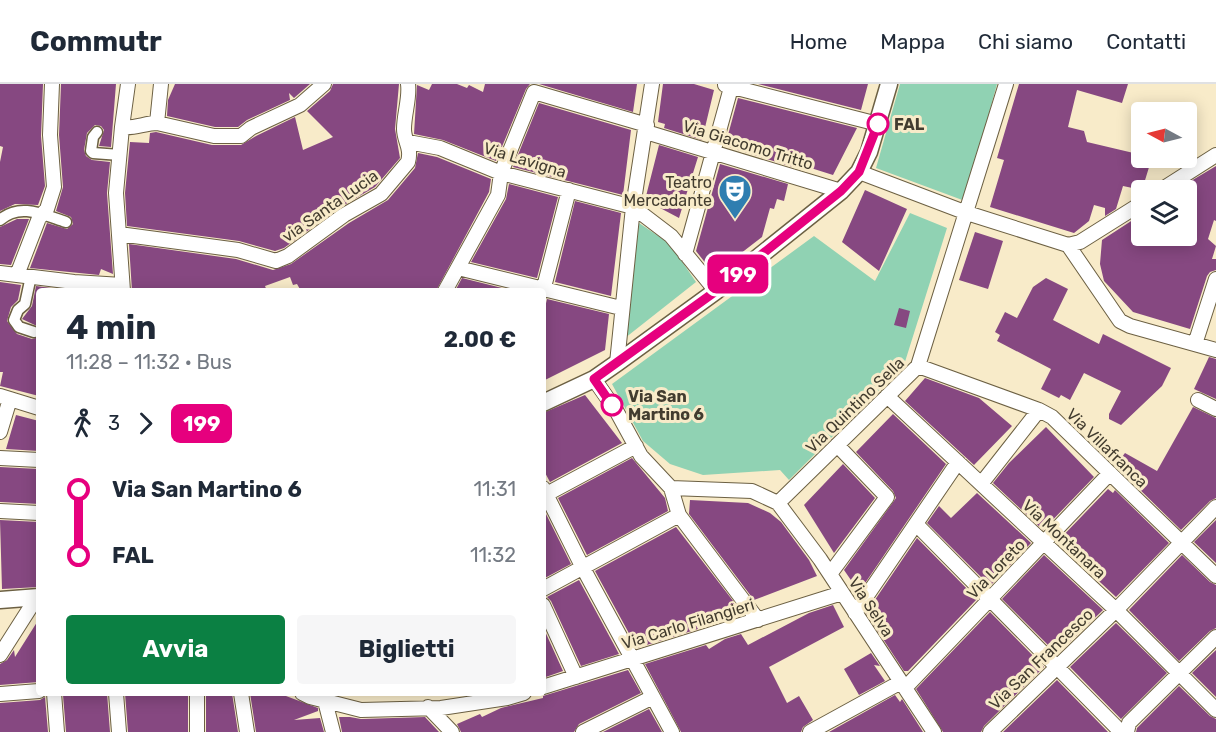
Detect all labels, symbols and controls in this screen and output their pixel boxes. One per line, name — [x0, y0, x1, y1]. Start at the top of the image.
text: Commutr — [30, 25, 162, 58]
text: Home — [790, 29, 847, 54]
text: Mappa — [880, 29, 945, 54]
text: Chi siamo — [978, 29, 1073, 54]
text: Contatti — [1106, 29, 1186, 54]
north arrow — [1131, 102, 1197, 168]
map controls — [1131, 102, 1197, 246]
marker: FAL — [867, 113, 889, 135]
place label: FAL — [894, 115, 925, 134]
street label: Via Giacomo Tritto — [681, 116, 815, 174]
street label: Via Lavigna — [481, 138, 569, 182]
street label: via Santa Lucia — [278, 166, 382, 246]
place label: Teatro Mercadante — [624, 173, 712, 210]
theatre icon: Teatro Mercadante — [717, 173, 753, 220]
button: layers — [1131, 180, 1197, 246]
line badge: 199 — [704, 254, 772, 294]
text: 199 — [719, 262, 757, 287]
text: 4 min — [66, 308, 156, 347]
text: 2.00 € — [444, 326, 516, 353]
text: 11:28 – 11:32 · Bus — [66, 350, 232, 374]
street label: Via Quintino Sella — [802, 353, 908, 457]
place label: Via San Martino 6 — [628, 387, 704, 424]
marker: Via San Martino 6 — [601, 394, 623, 416]
street label: Via Villafranca — [1062, 404, 1152, 492]
icon: walk — [66, 407, 99, 440]
icon: forward — [129, 407, 162, 440]
text: 3 — [108, 411, 120, 435]
text: 199 — [183, 411, 220, 436]
text: Via San Martino 6 — [112, 476, 302, 503]
text: 11:31 — [474, 477, 516, 501]
street label: Via Montanara — [1018, 496, 1110, 582]
street label: Via Loreto — [963, 535, 1029, 603]
text: FAL — [112, 542, 154, 569]
text: 11:32 — [470, 543, 516, 567]
street label: Via Selva — [845, 574, 897, 640]
street label: Via Carlo Filangieri — [619, 595, 757, 653]
street label: Via San Francesco — [985, 605, 1097, 713]
button: Avvia — [66, 615, 285, 684]
button: Biglietti — [297, 615, 516, 684]

